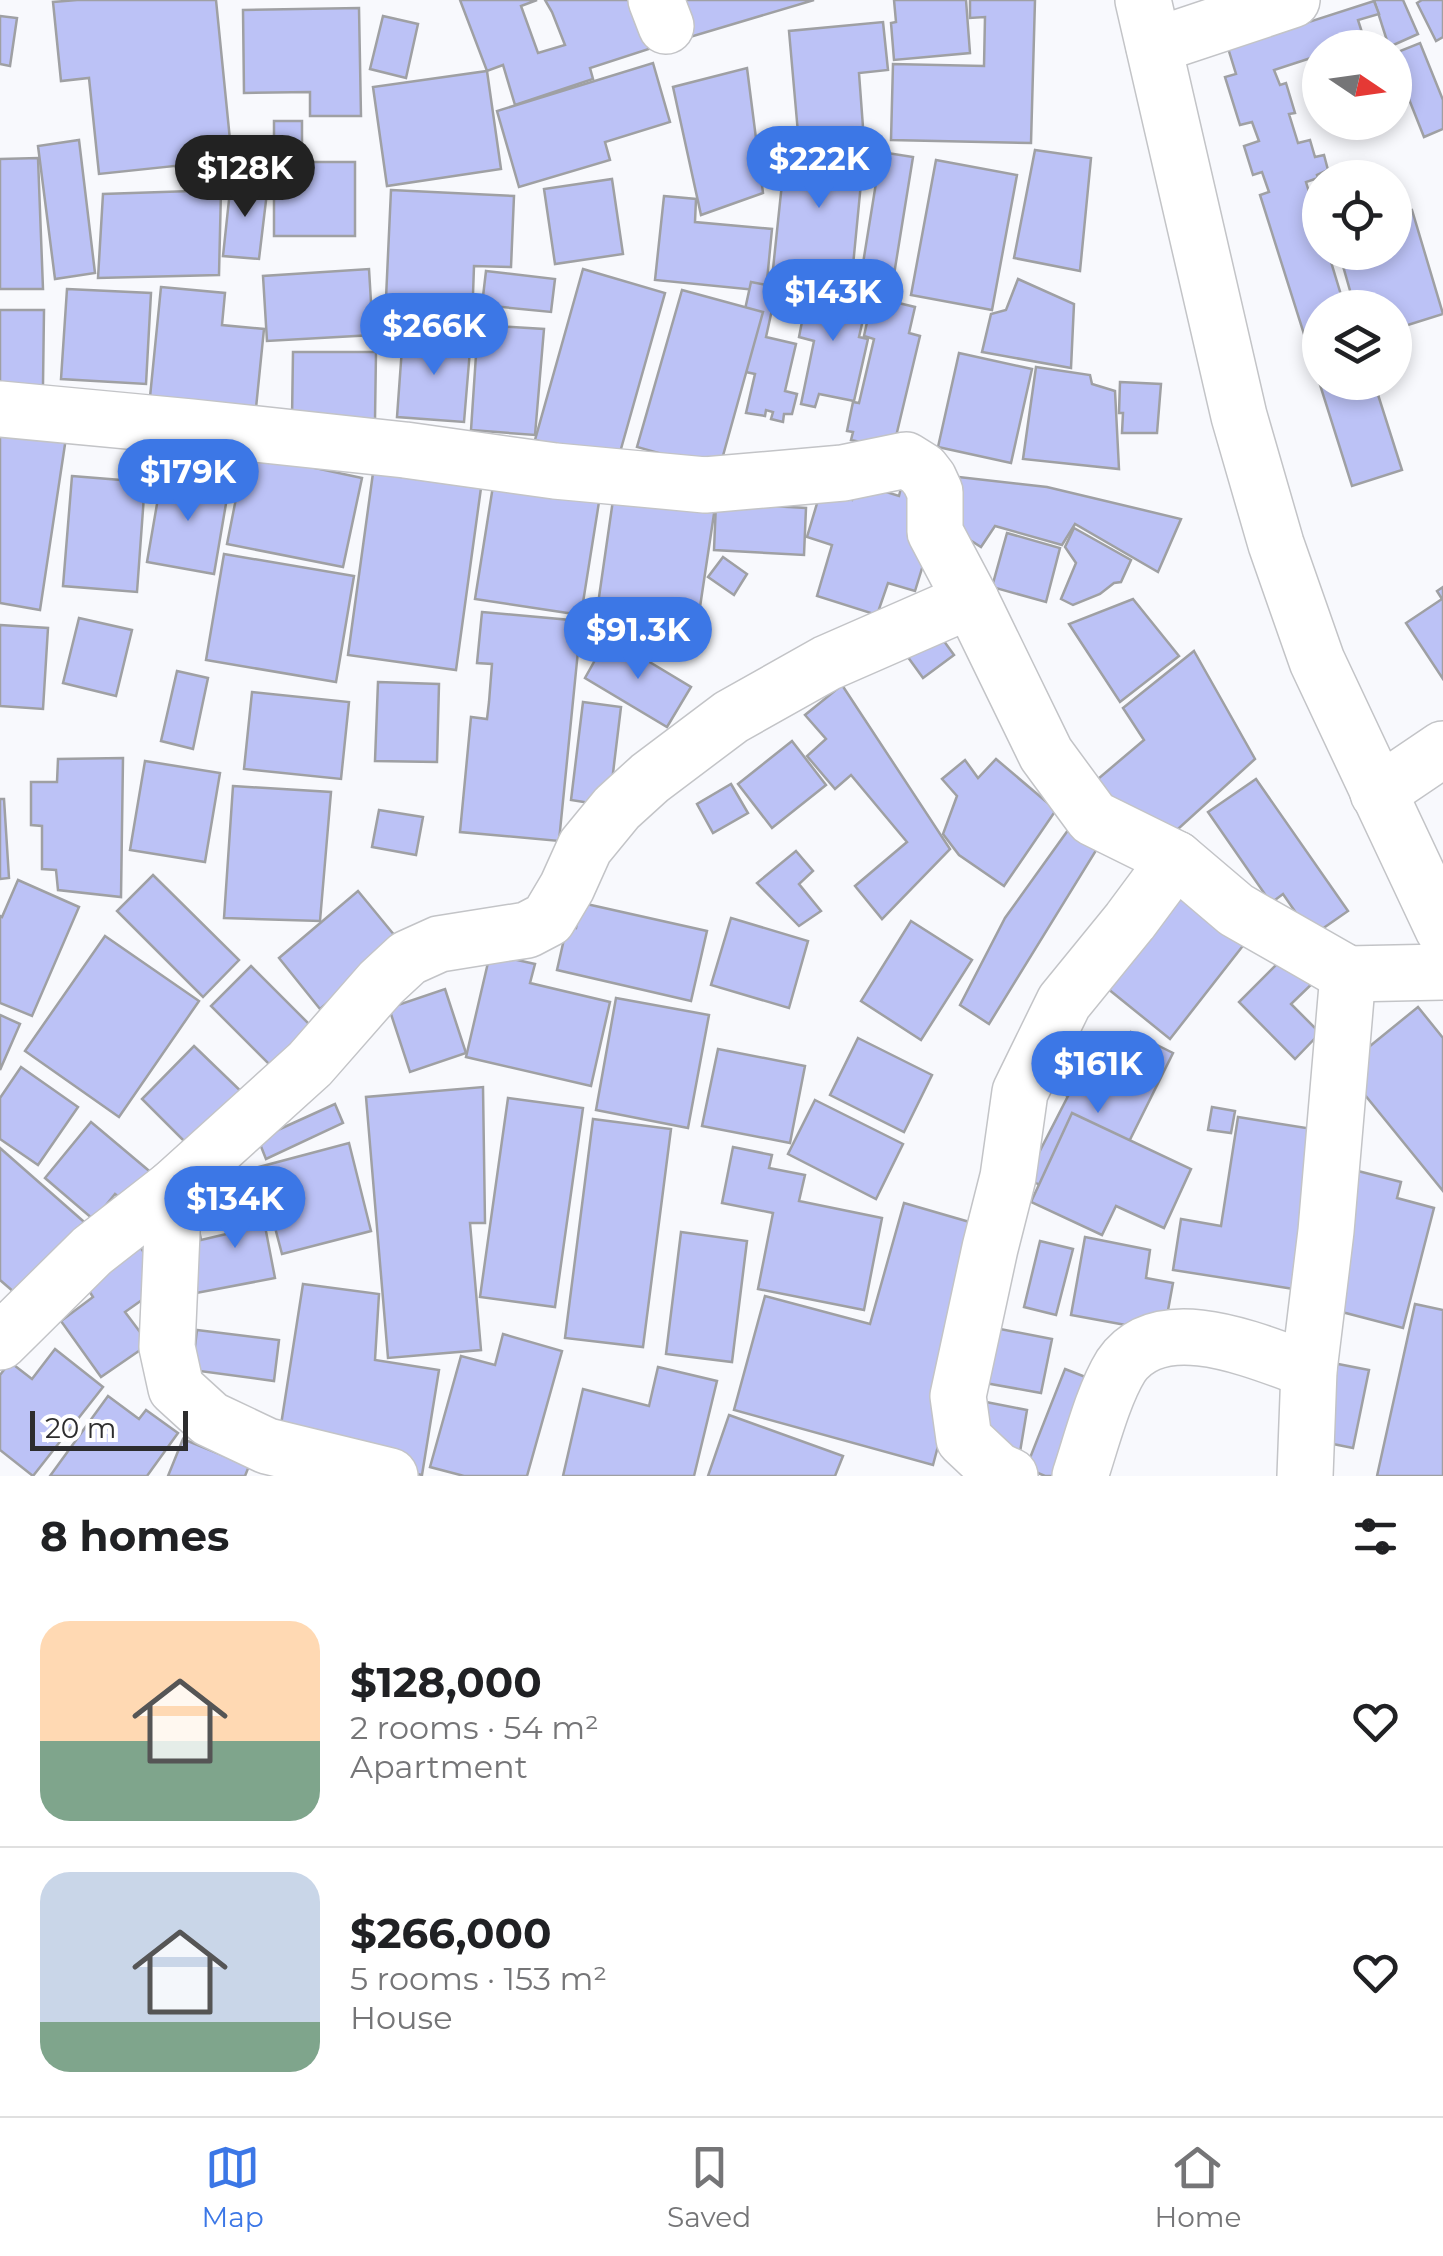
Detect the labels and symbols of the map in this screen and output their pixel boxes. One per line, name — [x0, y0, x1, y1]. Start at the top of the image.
north arrow — [1302, 30, 1412, 140]
pin: $222K — [749, 126, 889, 211]
pin: $128K — [175, 135, 315, 220]
pin: $143K — [763, 259, 903, 344]
pin: $266K — [364, 293, 504, 378]
pin: $179K — [118, 439, 258, 524]
pin: $91.3K — [557, 597, 719, 682]
pin: $161K — [1028, 1031, 1168, 1116]
pin: $134K — [165, 1166, 305, 1251]
scale bar — [30, 1406, 188, 1450]

